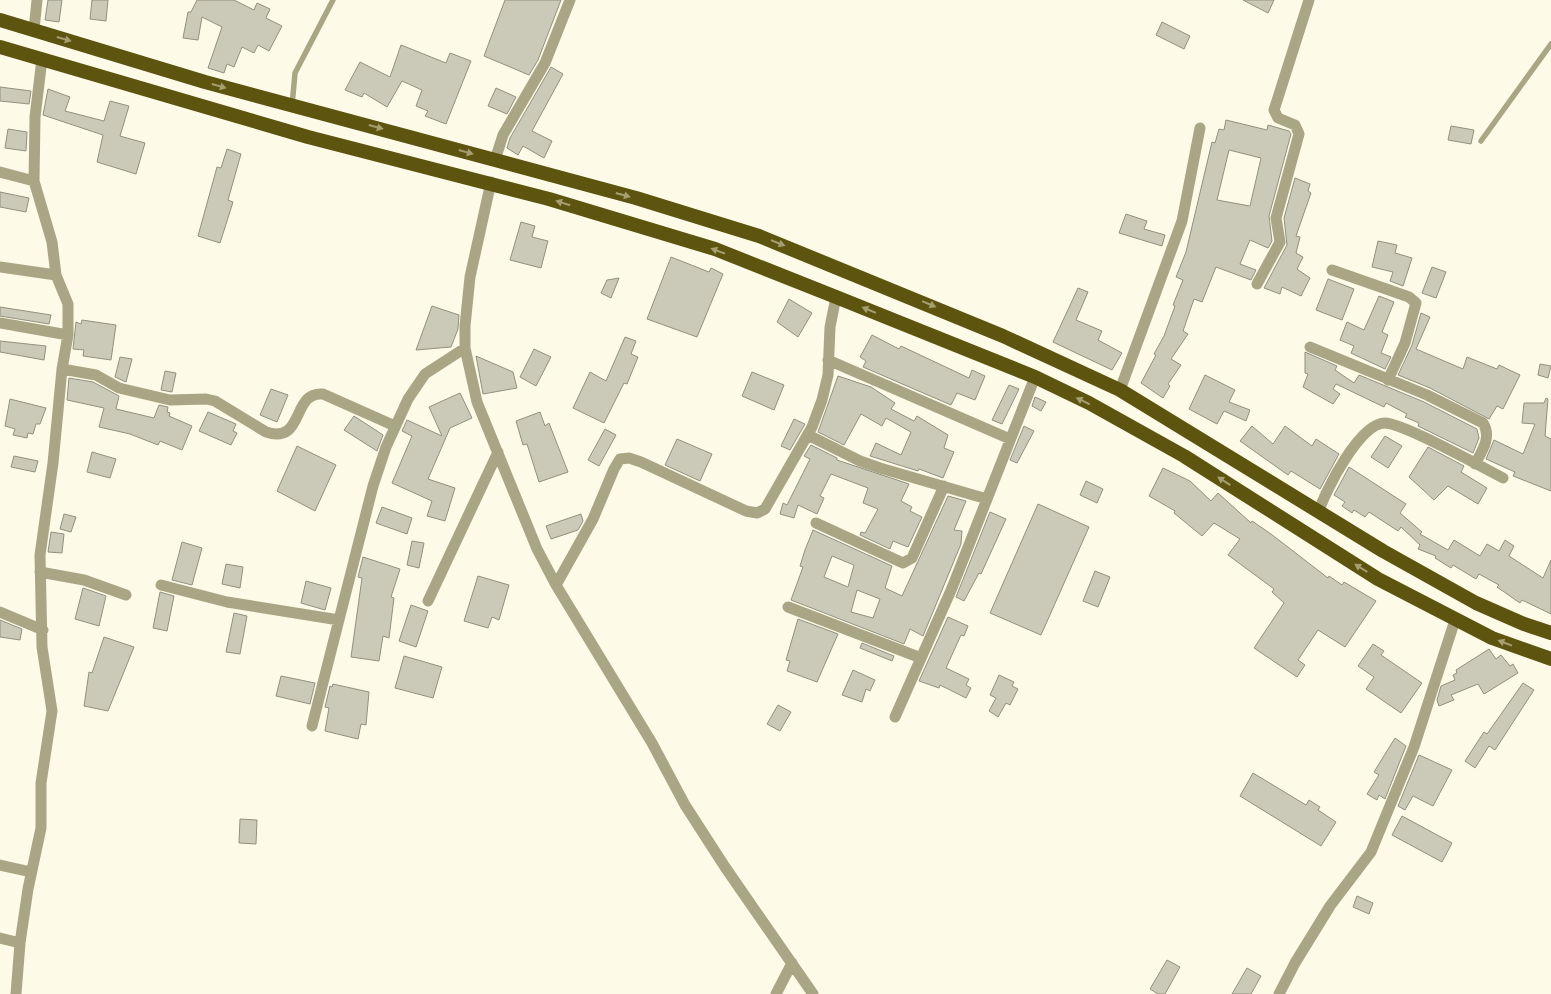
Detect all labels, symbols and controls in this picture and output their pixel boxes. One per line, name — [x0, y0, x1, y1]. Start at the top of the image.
one-way arrow — [56, 35, 71, 43]
one-way arrow — [212, 82, 227, 90]
one-way arrow — [369, 124, 384, 132]
one-way arrow — [459, 148, 474, 156]
one-way arrow — [616, 191, 631, 199]
one-way arrow — [555, 198, 570, 206]
one-way arrow — [771, 240, 785, 248]
one-way arrow — [711, 247, 726, 254]
one-way arrow — [922, 301, 936, 309]
one-way arrow — [862, 306, 877, 314]
one-way arrow — [1076, 397, 1091, 405]
one-way arrow — [1217, 476, 1230, 486]
one-way arrow — [1354, 564, 1367, 573]
one-way arrow — [1497, 639, 1512, 647]

